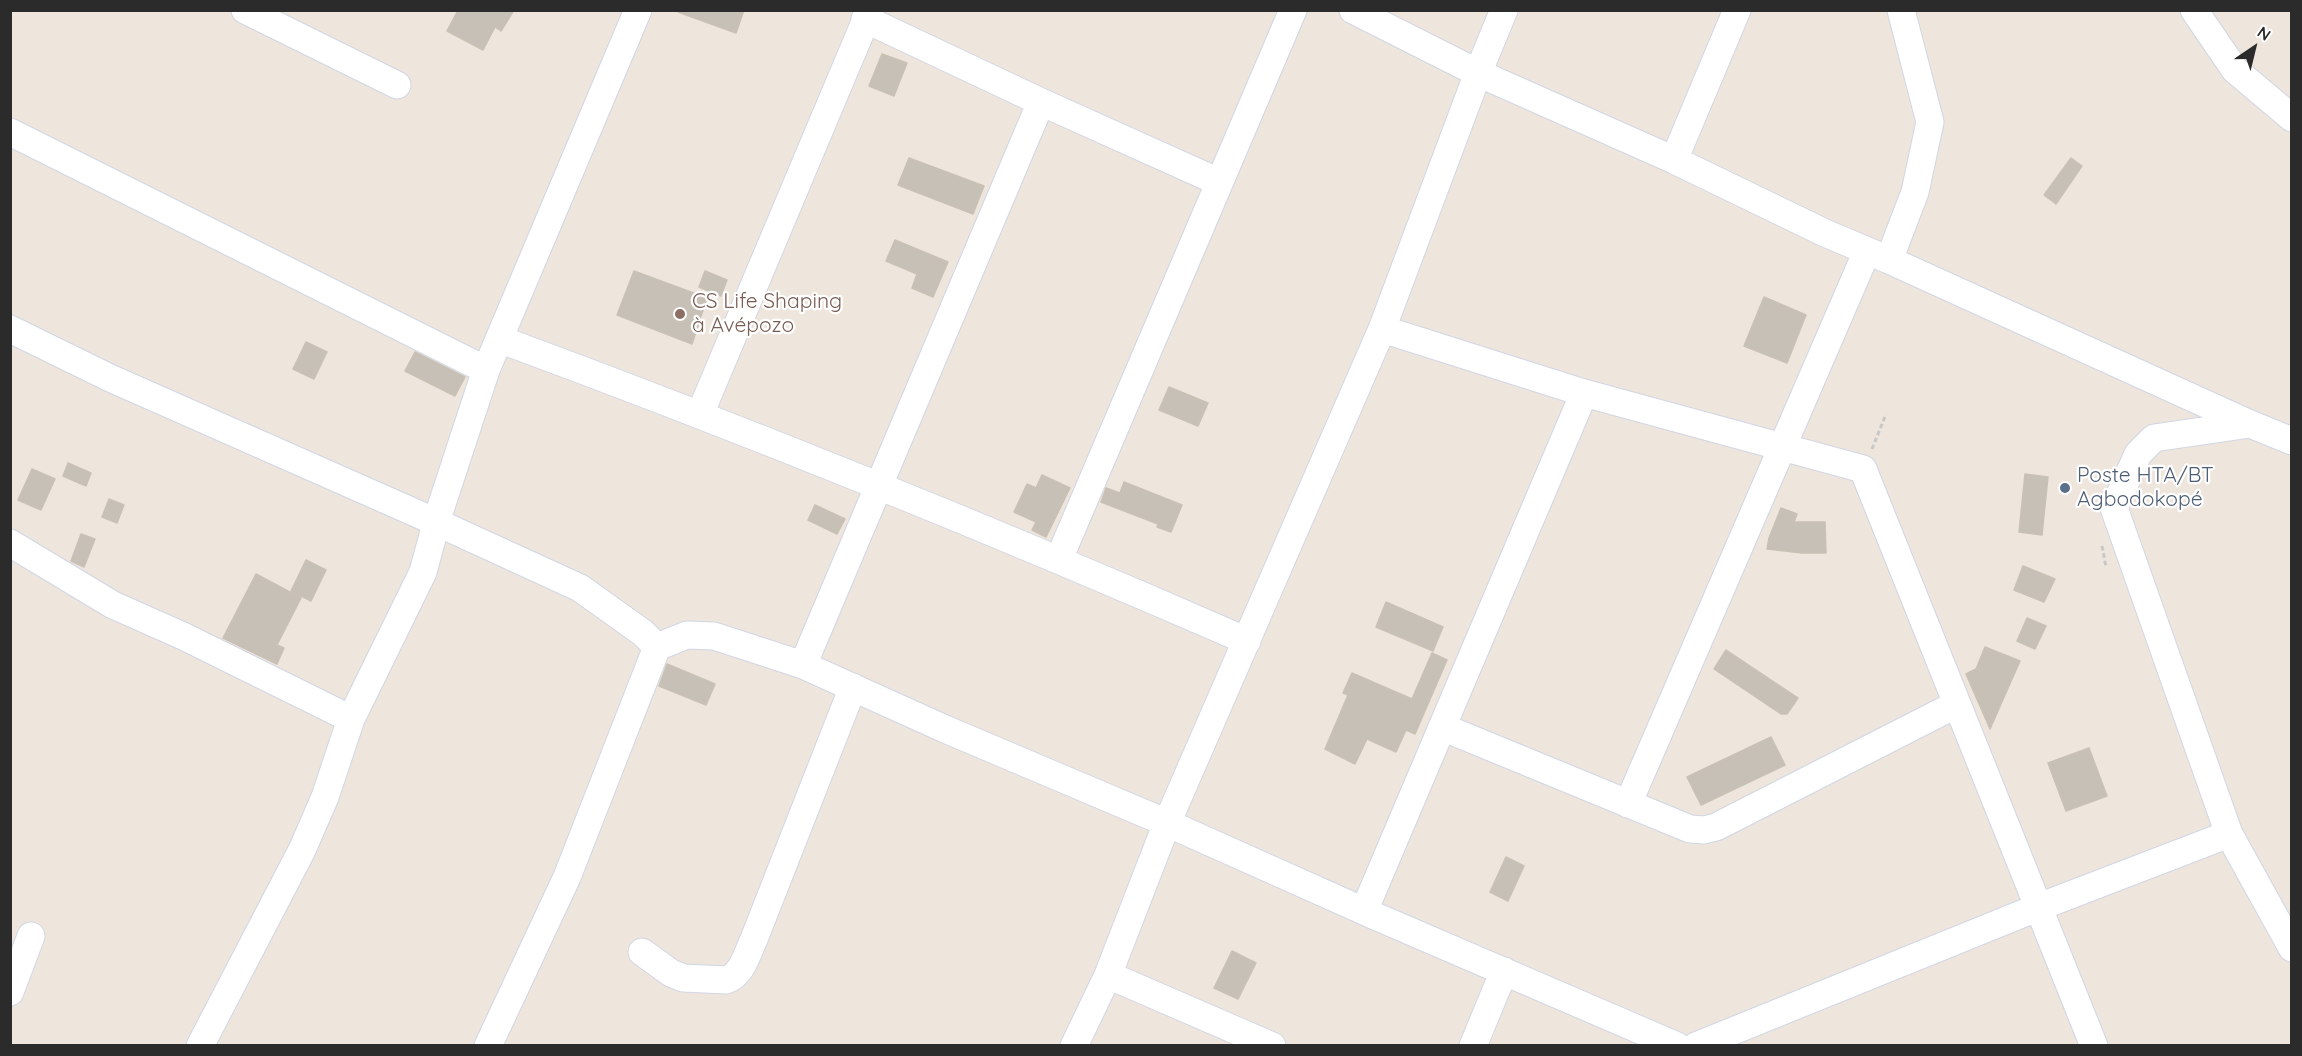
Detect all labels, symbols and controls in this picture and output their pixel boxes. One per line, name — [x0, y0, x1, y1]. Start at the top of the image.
north arrow — [2224, 18, 2284, 78]
text: N — [2254, 22, 2275, 45]
place label: CS Life Shaping à Avépozo — [692, 289, 842, 339]
marker: CS Life Shaping à Avépozo — [673, 307, 687, 321]
place label: Poste HTA/BT Agbodokopé — [2077, 463, 2214, 513]
marker: Poste HTA/BT Agbodokopé — [2058, 481, 2072, 495]

